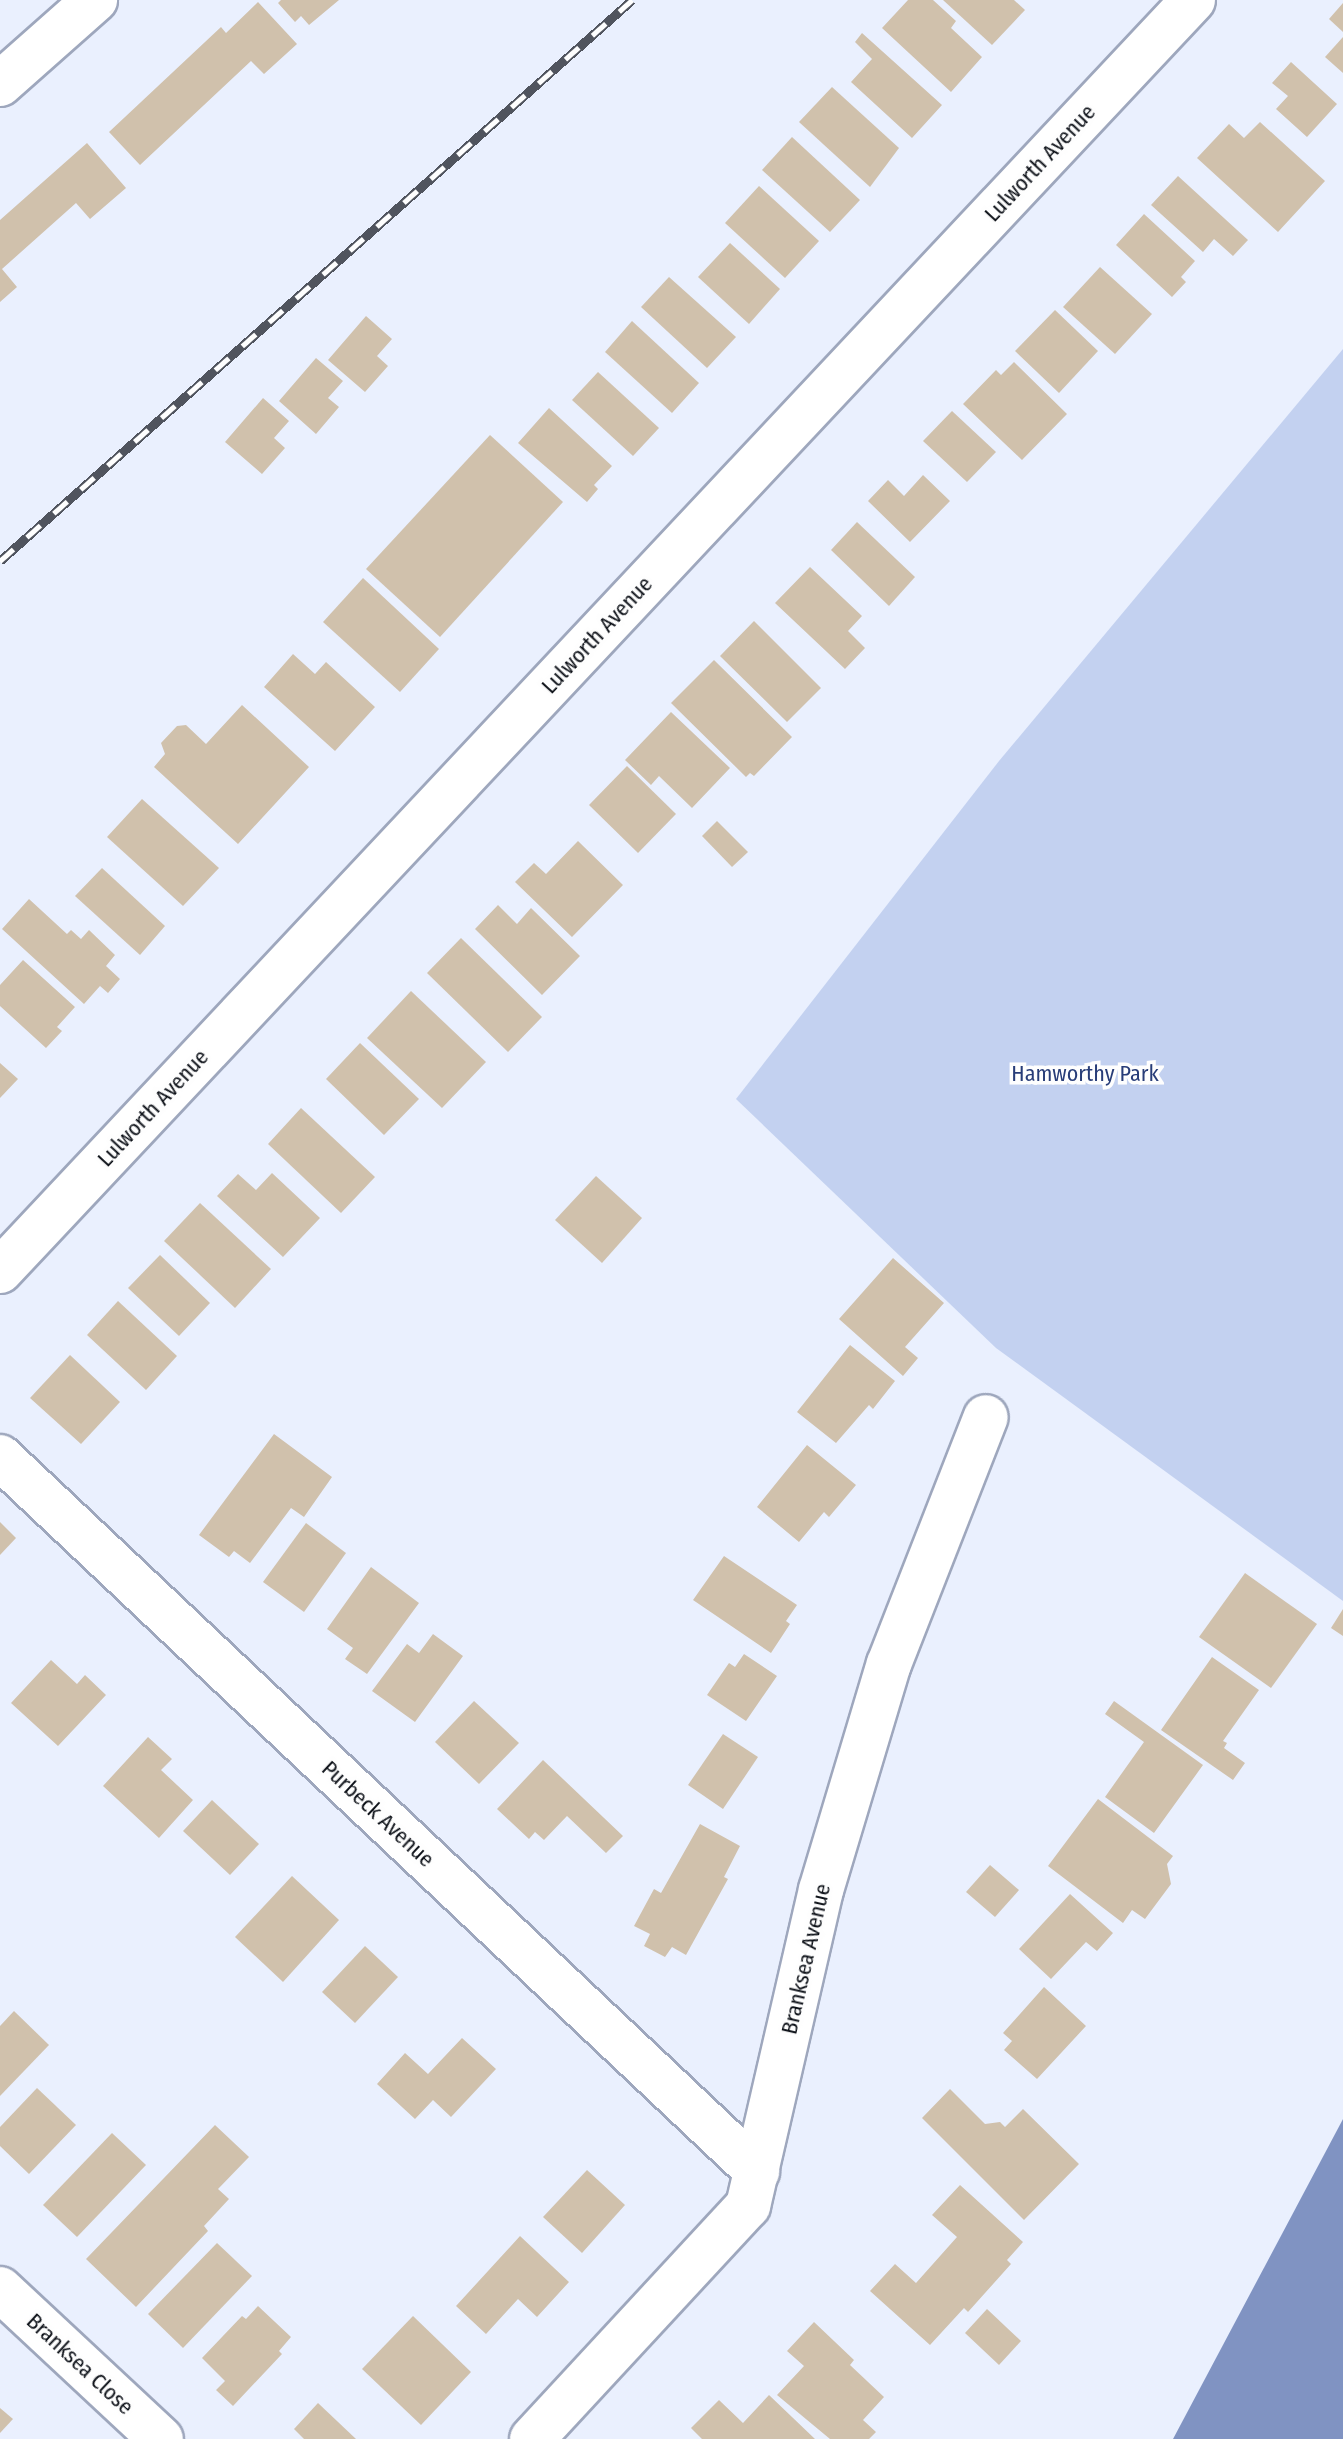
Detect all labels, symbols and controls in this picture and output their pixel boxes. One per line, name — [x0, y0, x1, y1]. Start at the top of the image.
street label: Lulworth Avenue — [979, 99, 1101, 227]
street label: Lulworth Avenue — [536, 571, 658, 699]
street label: Lulworth Avenue — [92, 1044, 214, 1172]
park label: Hamworthy Park — [1011, 1061, 1159, 1087]
street label: Purbeck Avenue — [316, 1755, 440, 1873]
street label: Branksea Avenue — [776, 1881, 836, 2037]
street label: Branksea Close — [21, 2308, 139, 2420]

